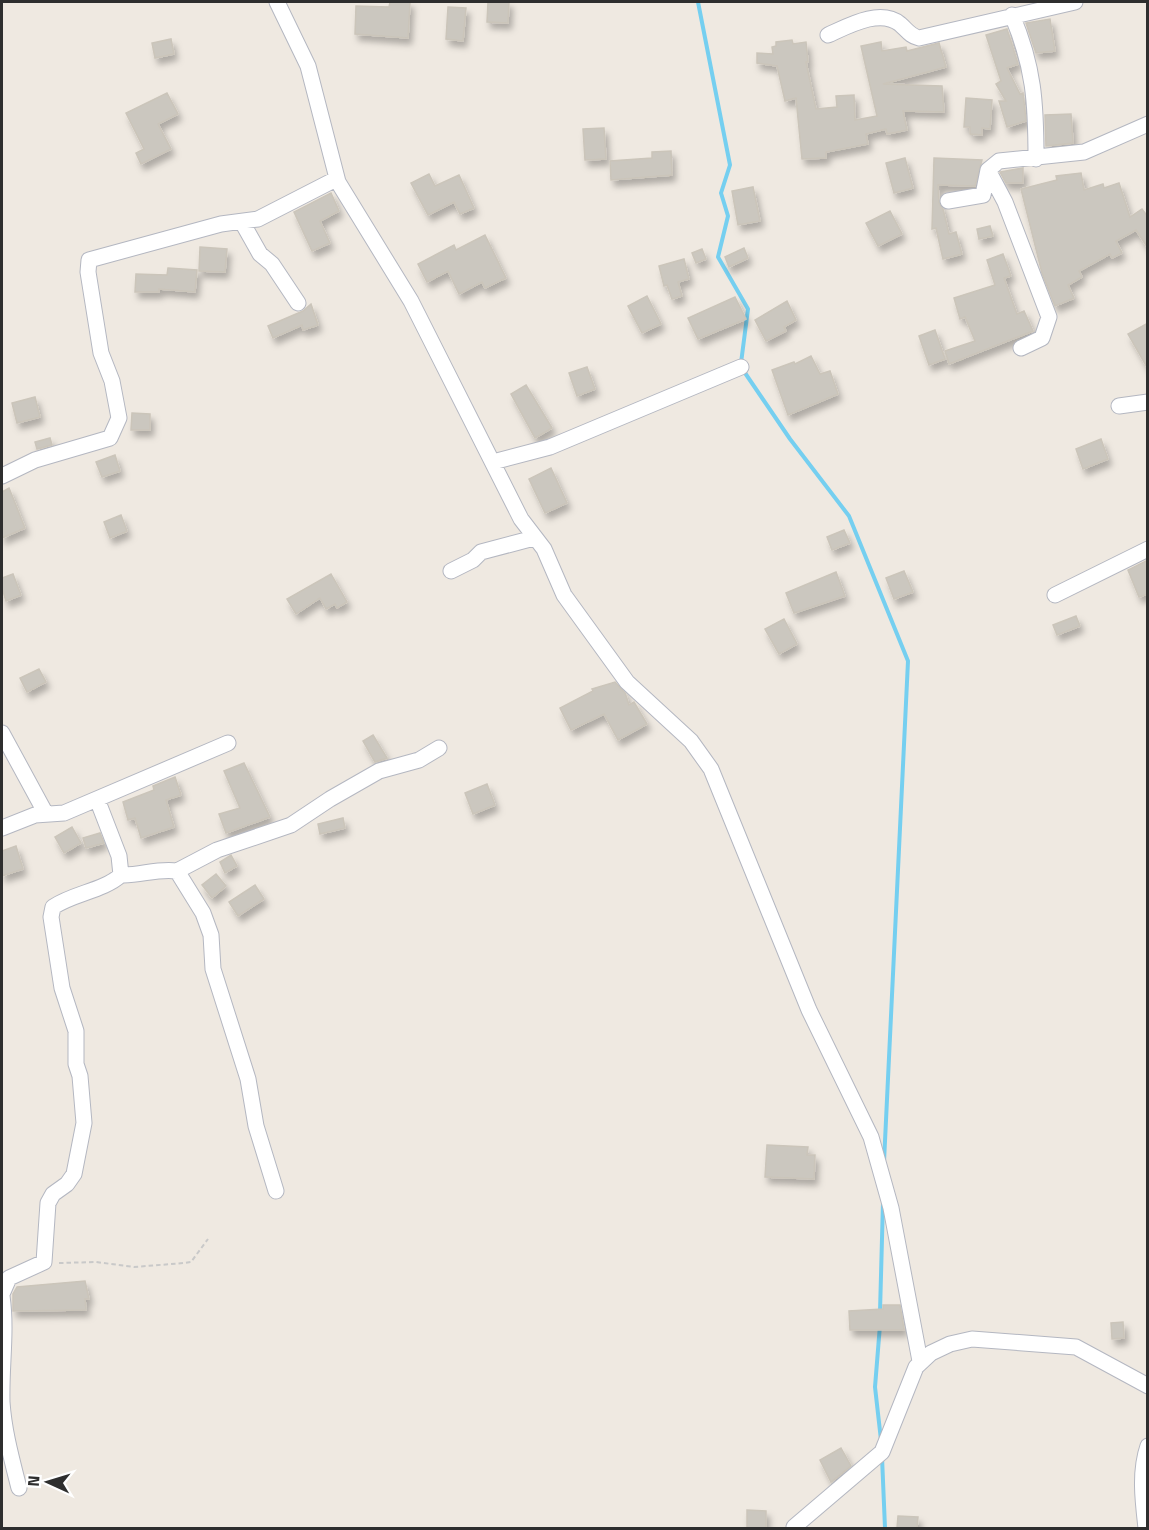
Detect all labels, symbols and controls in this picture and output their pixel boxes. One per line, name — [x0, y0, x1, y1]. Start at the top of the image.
north arrow — [18, 1452, 78, 1512]
text: N — [21, 1475, 45, 1487]

